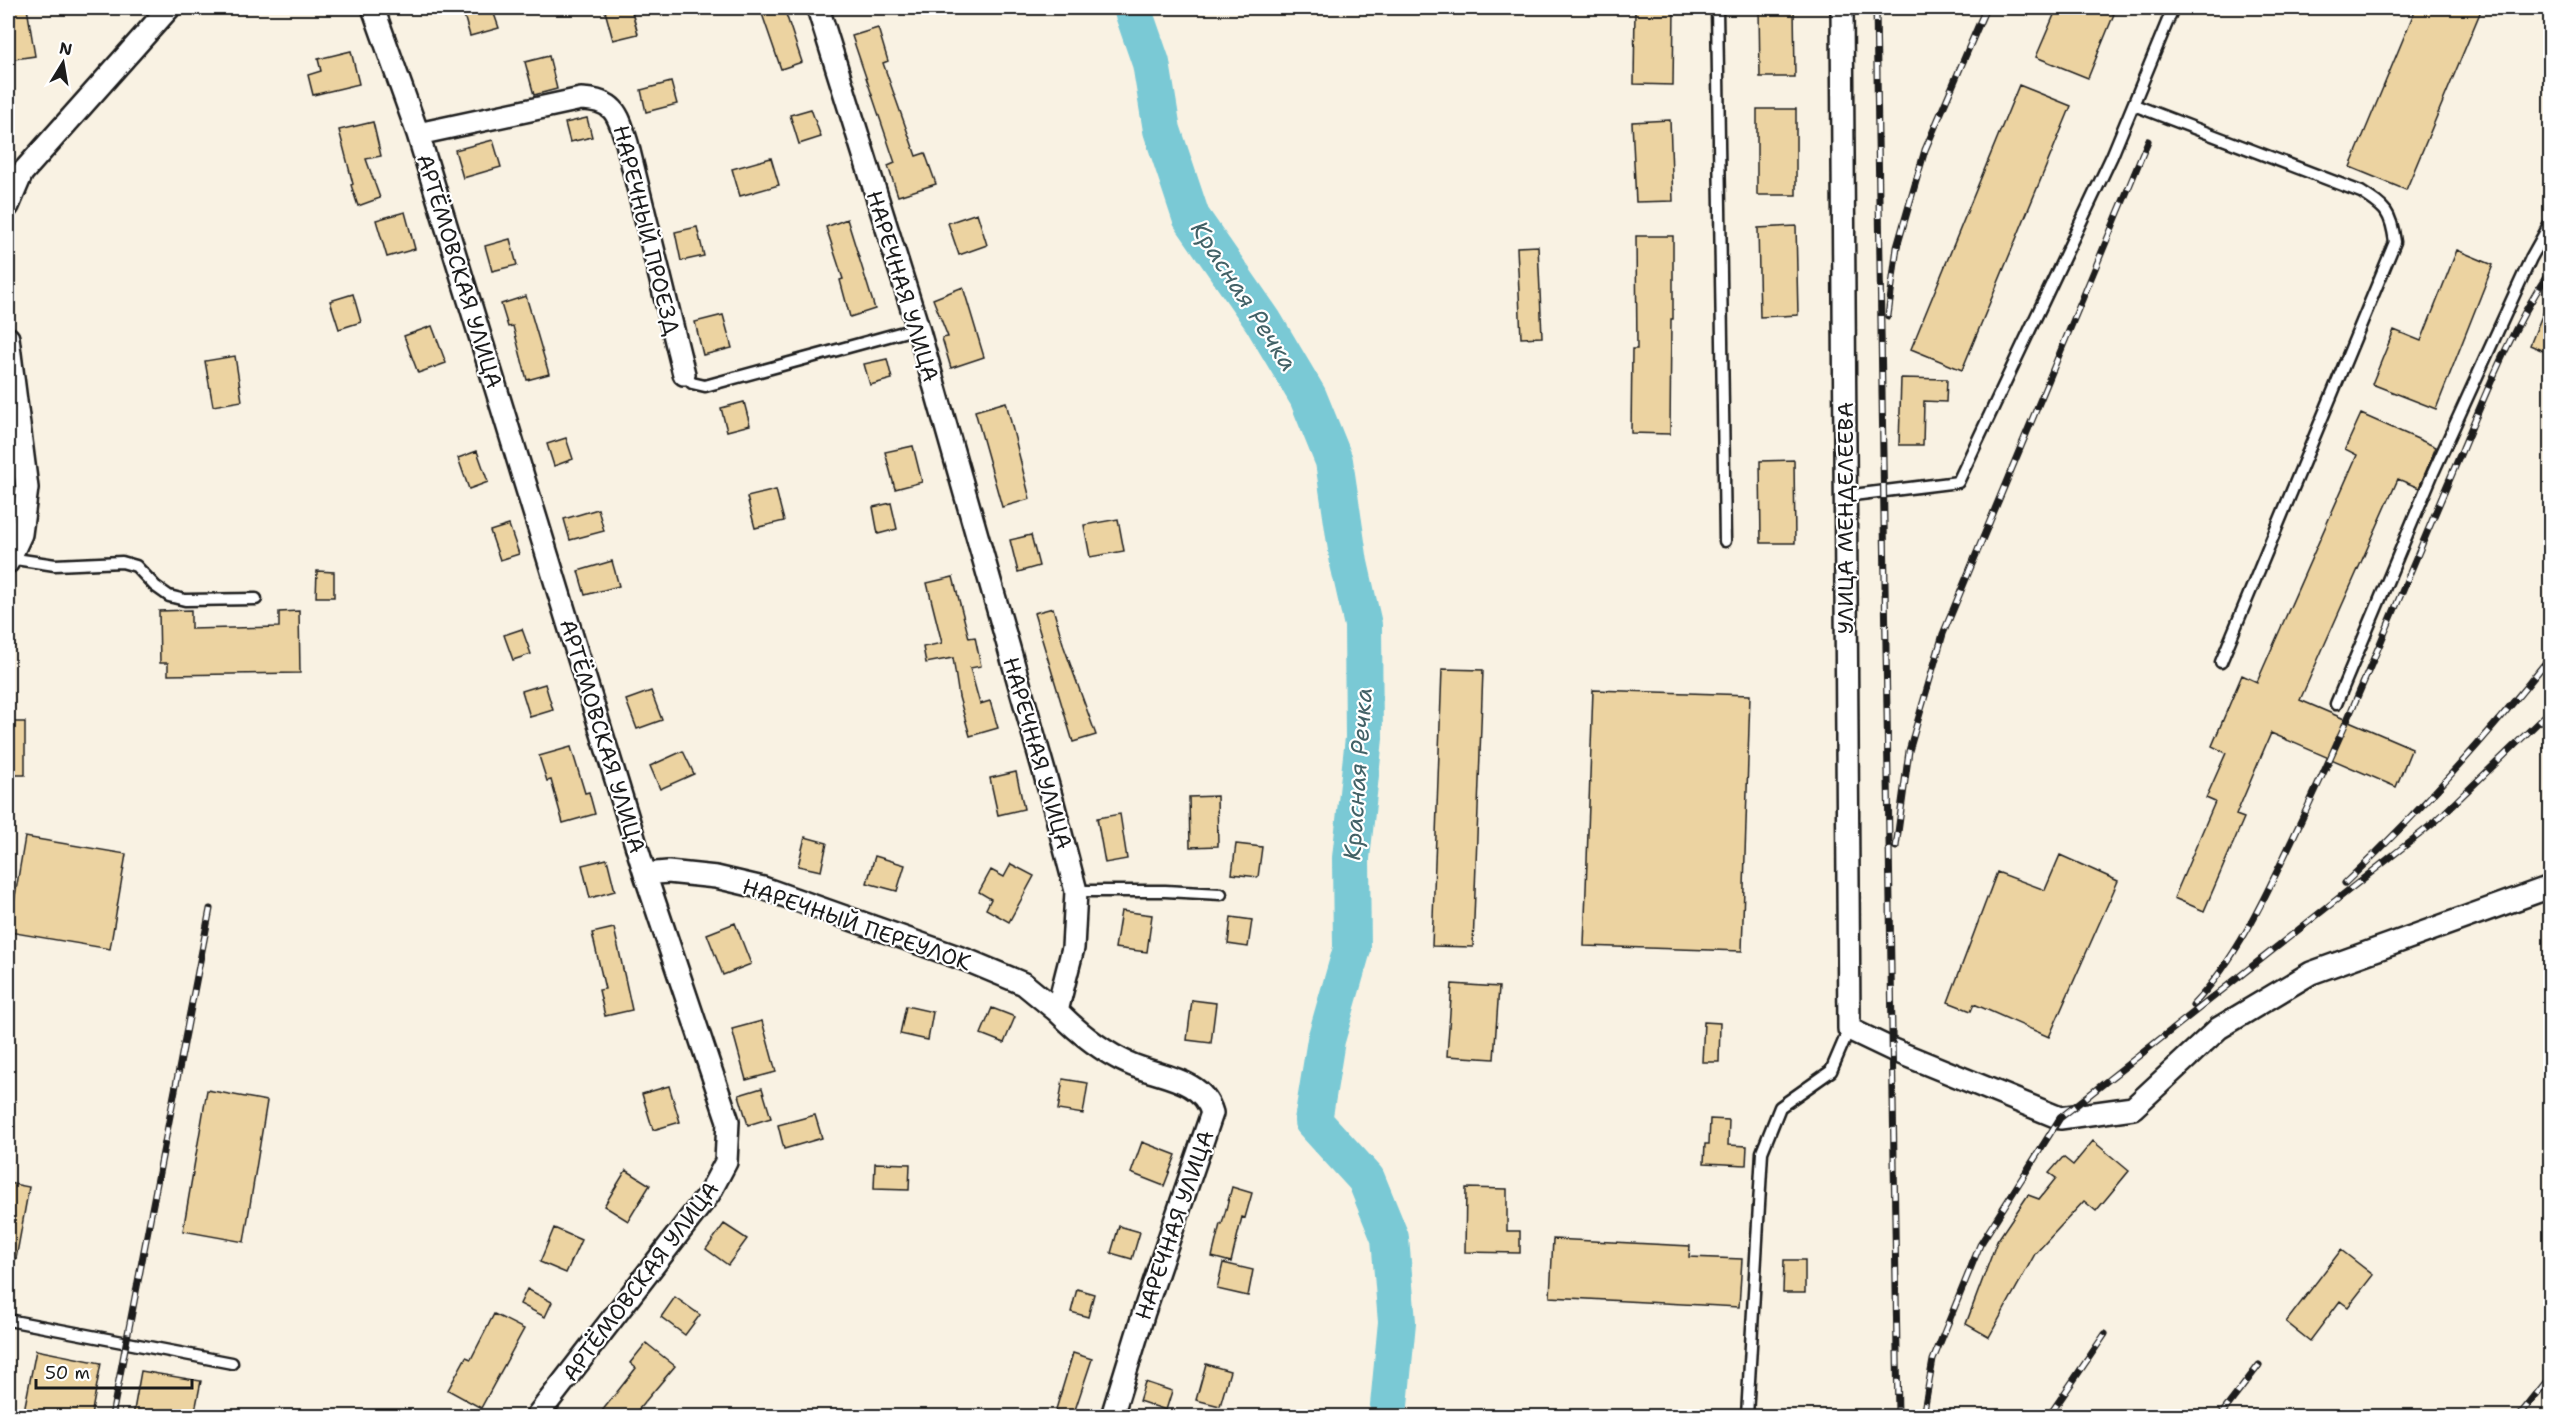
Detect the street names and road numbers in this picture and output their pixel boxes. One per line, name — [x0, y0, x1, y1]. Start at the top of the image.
street label: НАРЕЧНЫЙ ПРОЕЗД — [606, 122, 687, 339]
street label: АРТЁМОВСКАЯ УЛИЦА — [410, 151, 509, 392]
street label: НАРЕЧНАЯ УЛИЦА — [860, 187, 945, 385]
street label: УЛИЦА МЕНДЕЛЕЕВА — [1831, 402, 1860, 634]
street label: АРТЁМОВСКАЯ УЛИЦА — [553, 616, 652, 857]
street label: НАРЕЧНАЯ УЛИЦА — [996, 654, 1079, 853]
street label: НАРЕЧНЫЙ ПЕРЕУЛОК — [738, 872, 975, 977]
street label: НАРЕЧНАЯ УЛИЦА — [1128, 1127, 1221, 1324]
street label: АРТЁМОВСКАЯ УЛИЦА — [556, 1175, 725, 1387]

